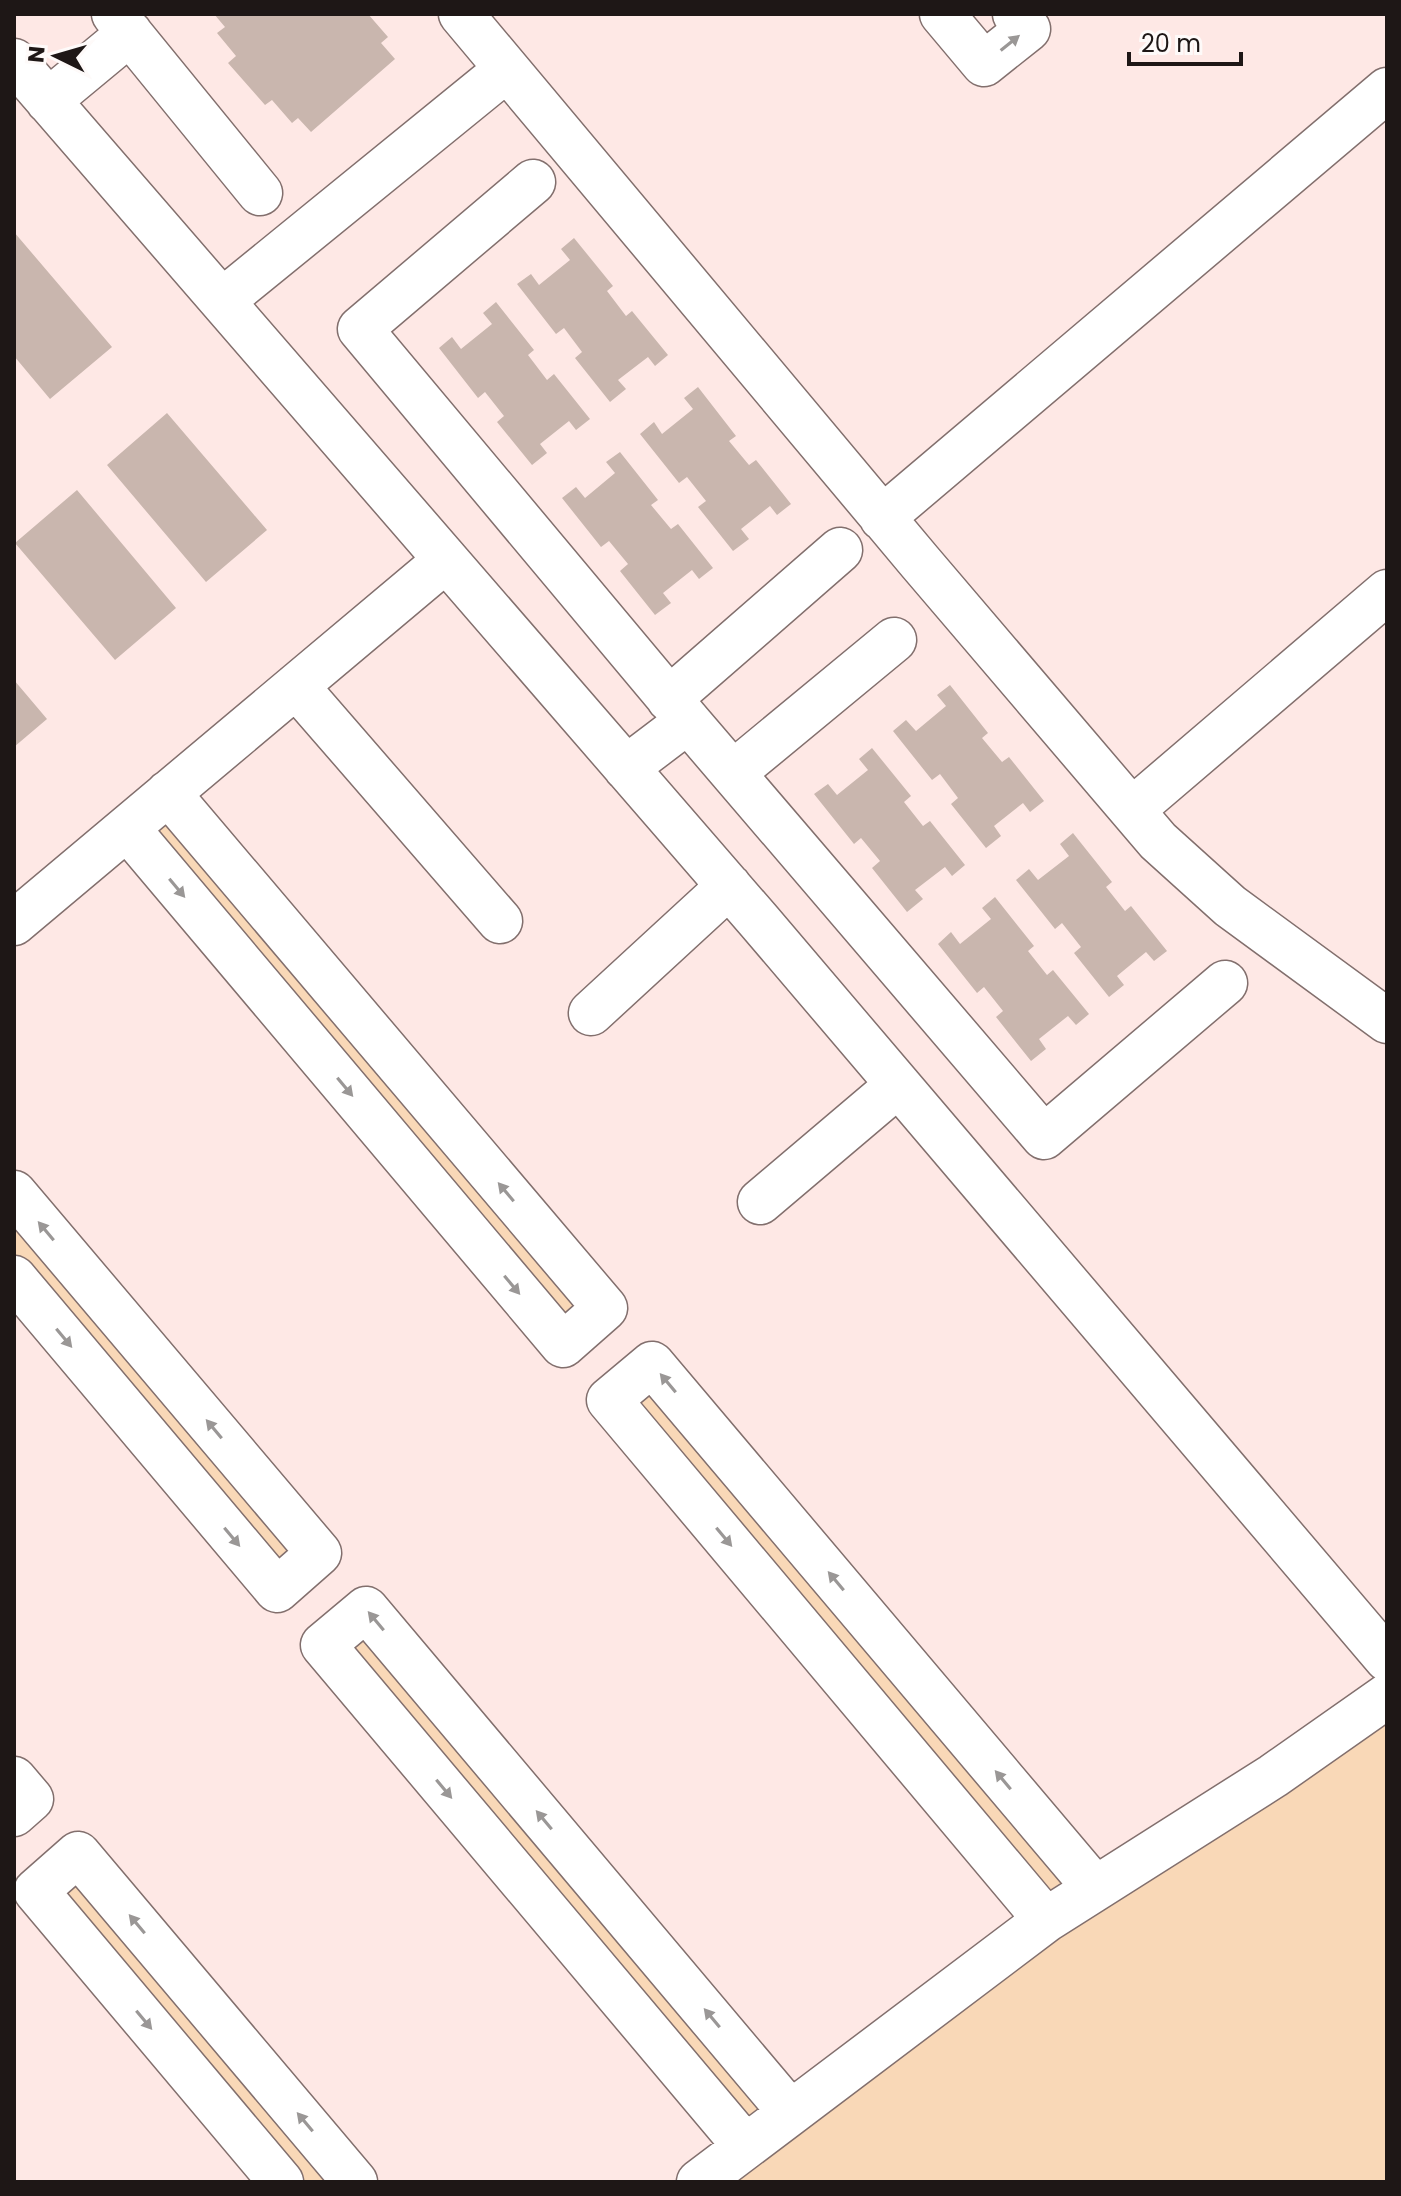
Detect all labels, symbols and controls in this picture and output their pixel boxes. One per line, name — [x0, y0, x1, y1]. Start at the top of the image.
north arrow — [16, 16, 96, 96]
scale bar — [1129, 16, 1241, 66]
text: 20 m — [1141, 27, 1201, 60]
one-way arrow — [1000, 36, 1020, 52]
text: N — [20, 45, 53, 64]
one-way arrow — [168, 878, 185, 898]
one-way arrow — [335, 1077, 353, 1096]
one-way arrow — [498, 1182, 515, 1202]
one-way arrow — [38, 1221, 55, 1241]
one-way arrow — [503, 1275, 520, 1295]
one-way arrow — [55, 1328, 72, 1348]
one-way arrow — [660, 1373, 677, 1393]
one-way arrow — [206, 1419, 223, 1439]
one-way arrow — [223, 1526, 240, 1546]
one-way arrow — [715, 1527, 732, 1547]
one-way arrow — [828, 1572, 845, 1592]
one-way arrow — [368, 1611, 385, 1631]
one-way arrow — [995, 1770, 1013, 1790]
one-way arrow — [435, 1778, 452, 1798]
one-way arrow — [536, 1810, 553, 1830]
one-way arrow — [129, 1914, 146, 1934]
one-way arrow — [135, 2009, 152, 2029]
one-way arrow — [704, 2009, 721, 2029]
one-way arrow — [297, 2113, 314, 2133]

